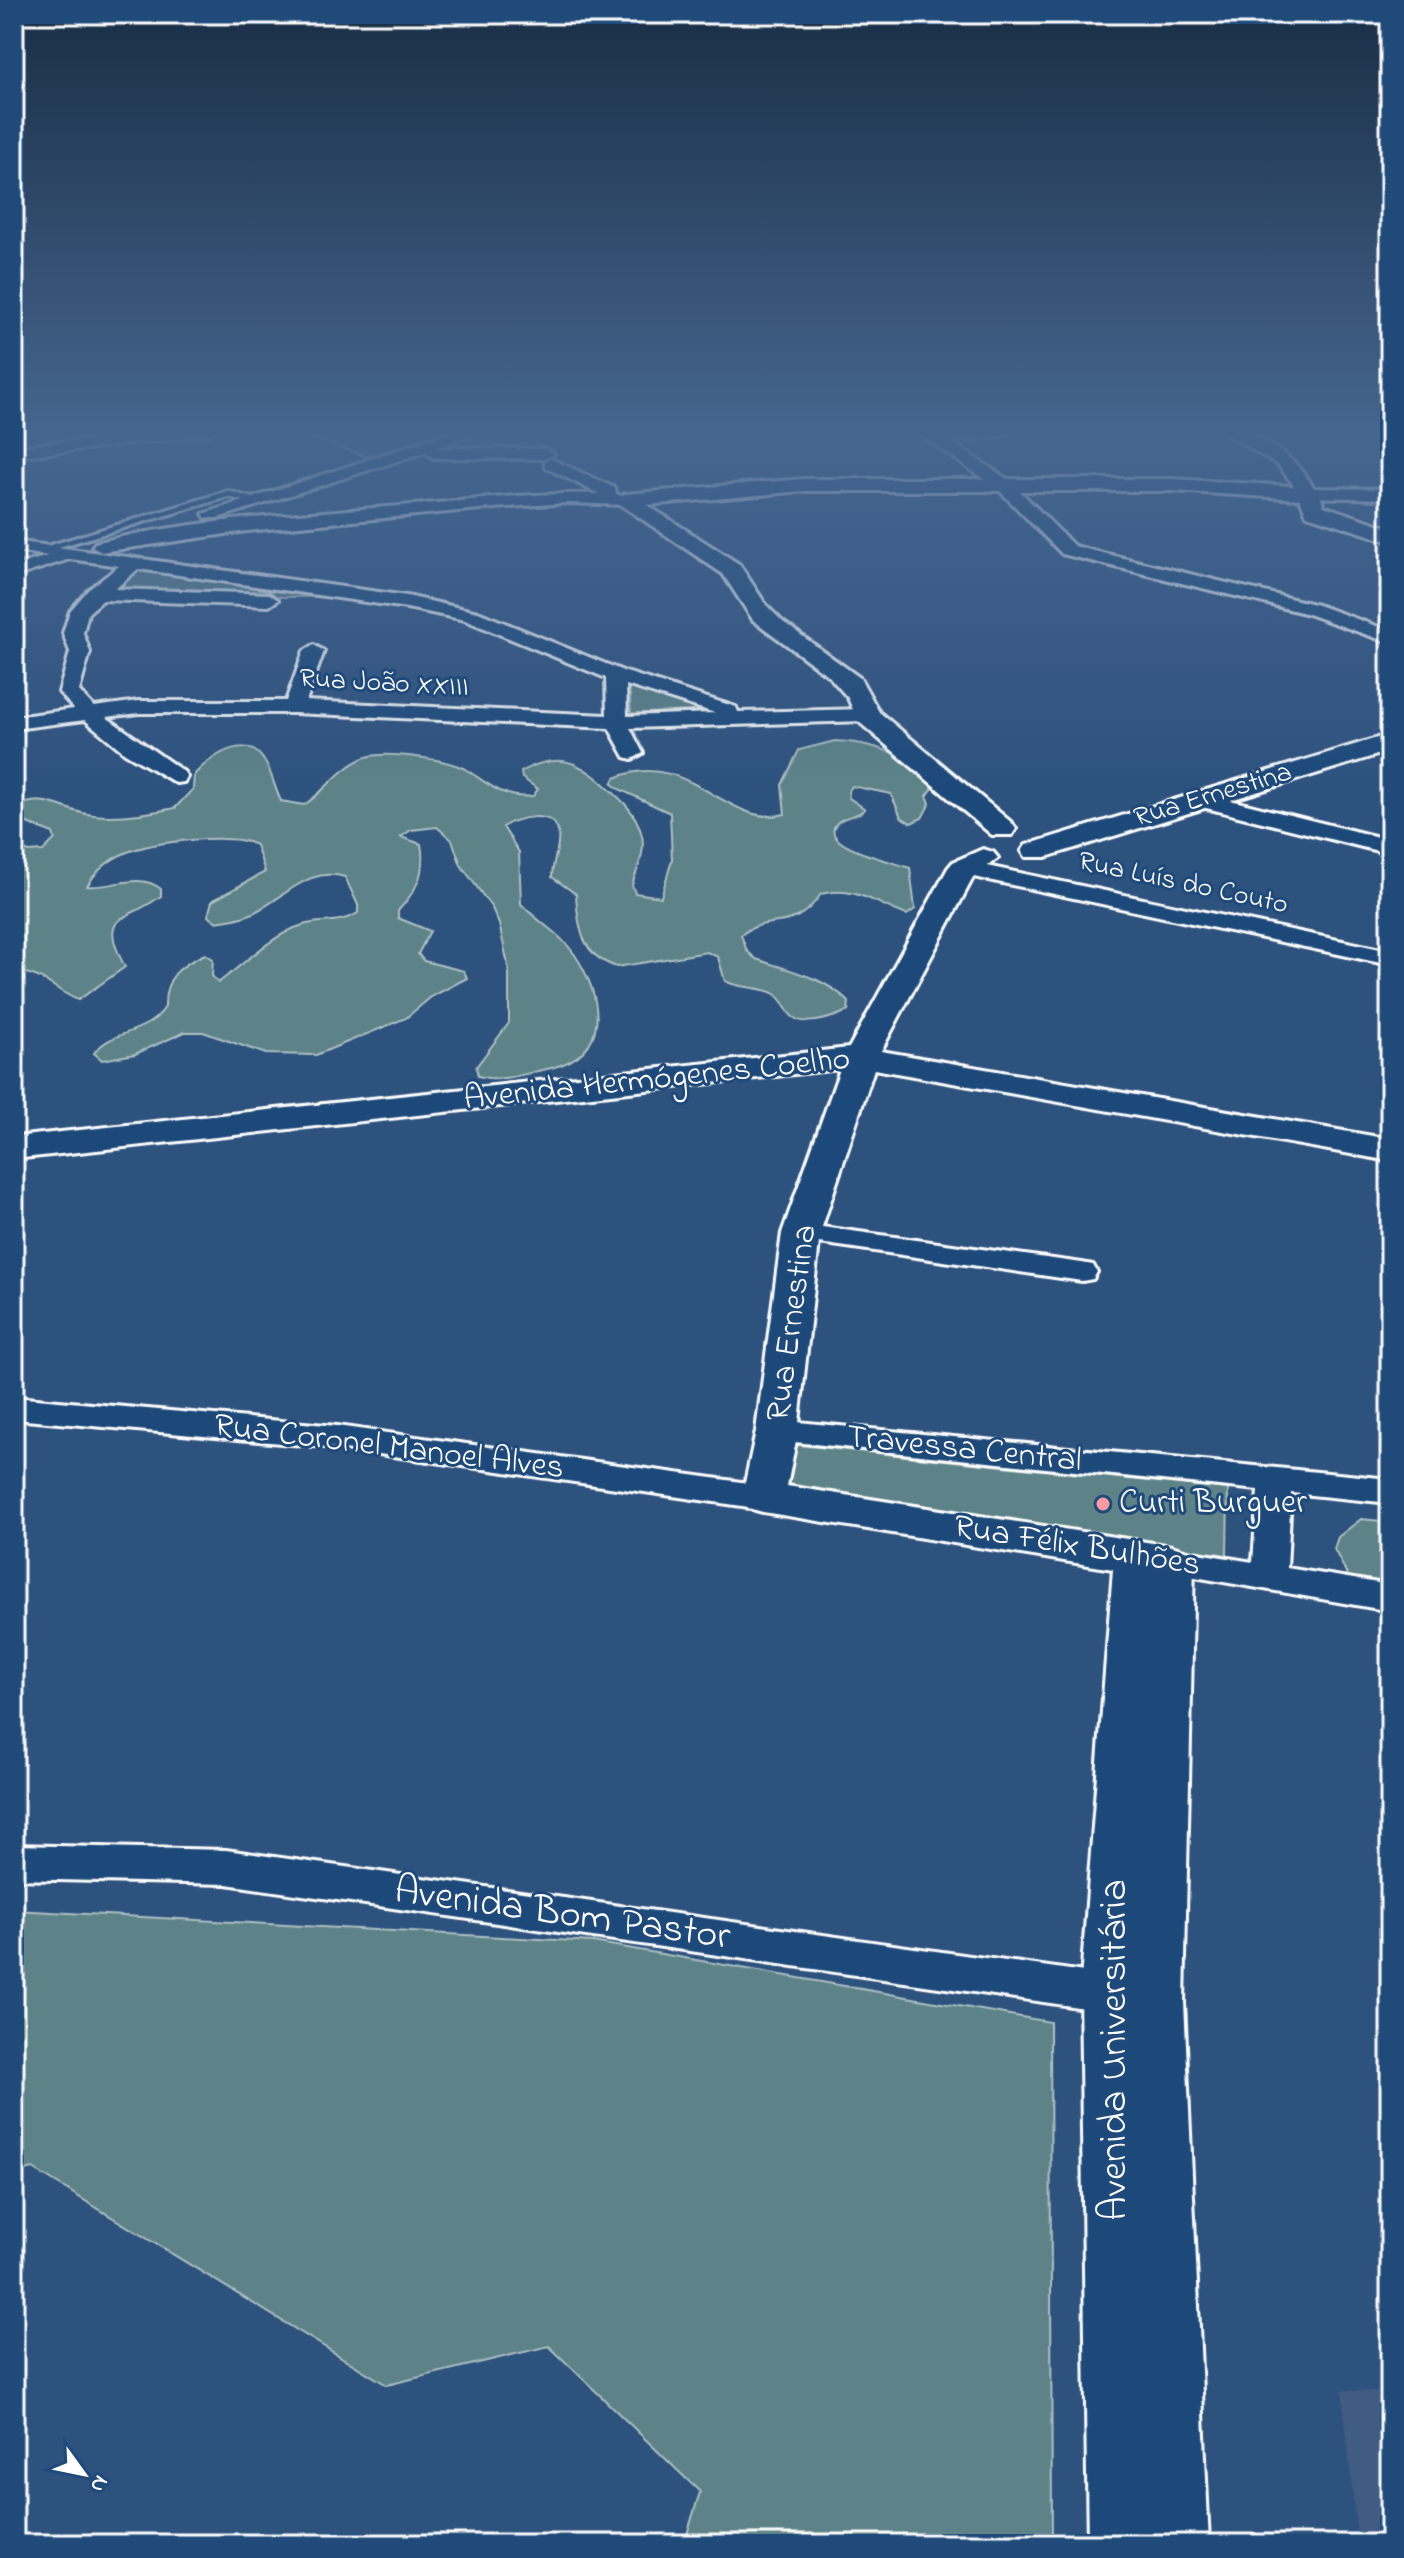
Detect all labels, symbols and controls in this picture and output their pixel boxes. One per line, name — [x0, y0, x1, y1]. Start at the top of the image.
street label: Rua João XXIII — [298, 659, 470, 709]
street label: Rua Ernestina — [1129, 753, 1297, 839]
street label: Rua Luís do Couto — [1074, 842, 1292, 926]
street label: Avenida Hermógenes Coelho — [461, 1035, 853, 1125]
street label: Rua Ernestina — [754, 1221, 832, 1425]
street label: Rua Coronel Manoel Alves — [211, 1402, 567, 1494]
street label: Travessa Central — [844, 1413, 1084, 1487]
place label: Curti Burguer — [1119, 1479, 1307, 1529]
marker: Curti Burguer — [1094, 1495, 1112, 1513]
street label: Rua Félix Bulhões — [950, 1503, 1204, 1591]
street label: Avenida Bom Pastor — [390, 1862, 734, 1968]
street label: Avenida Universitária — [1086, 1879, 1145, 2221]
north arrow — [44, 2434, 124, 2514]
text: N — [81, 2468, 116, 2498]

